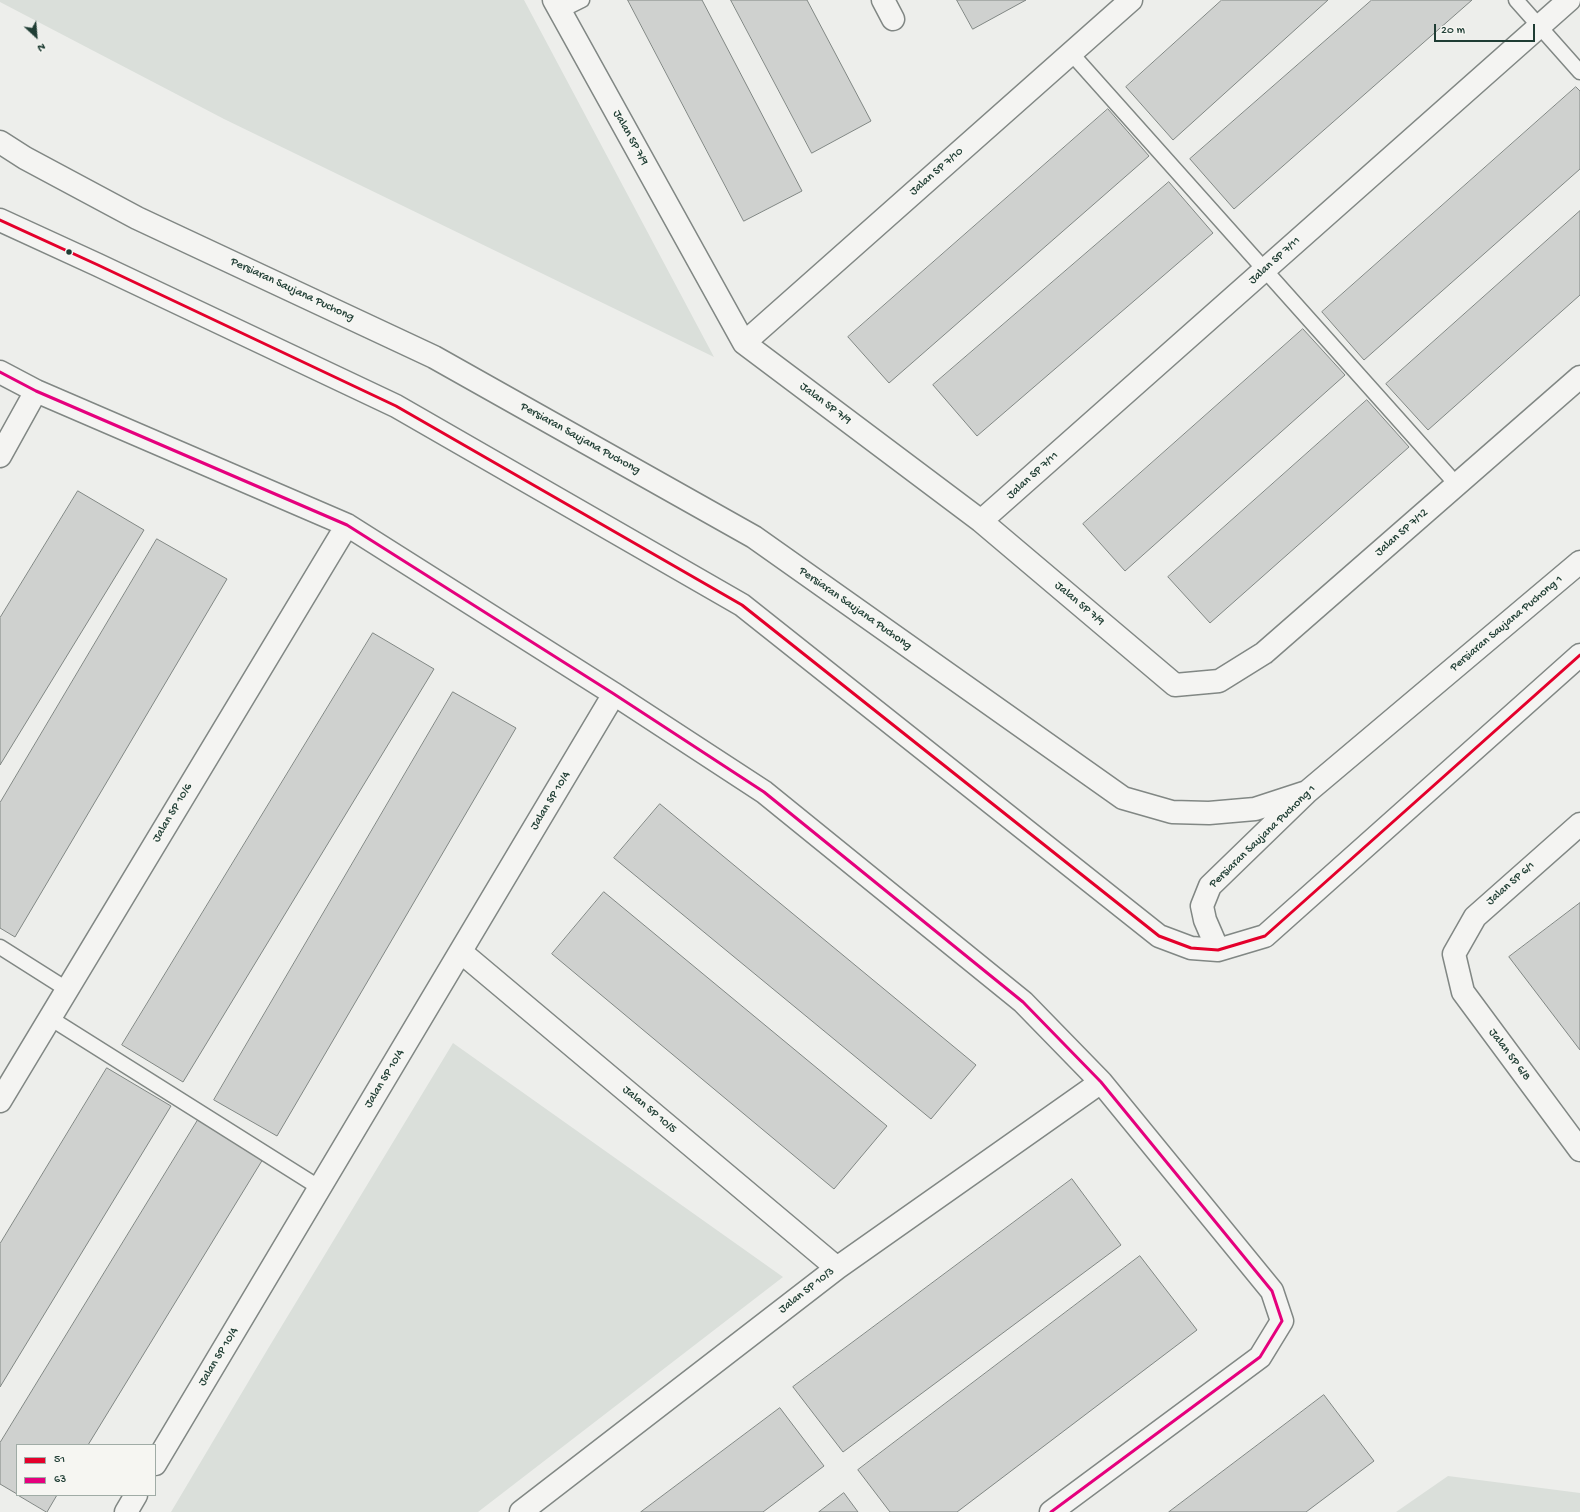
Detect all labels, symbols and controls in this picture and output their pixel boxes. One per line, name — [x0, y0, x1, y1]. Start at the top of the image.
north arrow — [16, 16, 56, 56]
scale bar — [1436, 16, 1537, 42]
text: 20 m — [1441, 24, 1465, 38]
text: N — [35, 40, 47, 54]
street label: Jalan SP 7/9 — [609, 108, 651, 168]
street label: Jalan SP 7/10 — [907, 145, 967, 199]
street label: Jalan SP 7/11 — [1246, 234, 1304, 288]
unlabelled marker — [64, 247, 74, 257]
street label: Persiaran Saujana Puchong — [228, 255, 356, 325]
street label: Jalan SP 7/9 — [796, 380, 854, 428]
street label: Persiaran Saujana Puchong — [517, 400, 643, 478]
street label: Jalan SP 7/11 — [1004, 449, 1062, 503]
street label: Jalan SP 7/12 — [1372, 506, 1432, 560]
street label: Persiaran Saujana Puchong — [796, 564, 914, 654]
street label: Persiaran Saujana Puchong 1 — [1448, 573, 1566, 675]
street label: Jalan SP 7/9 — [1051, 579, 1107, 629]
street label: Jalan SP 10/4 — [528, 769, 574, 833]
street label: Jalan SP 10/6 — [150, 781, 196, 845]
street label: Persiaran Saujana Puchong 1 — [1207, 782, 1319, 892]
street label: Jalan SP 6/1 — [1484, 859, 1538, 909]
street label: Jalan SP 6/8 — [1485, 1026, 1533, 1084]
street label: Jalan SP 10/4 — [362, 1047, 408, 1111]
street label: Jalan SP 10/5 — [619, 1083, 679, 1137]
street label: Jalan SP 10/3 — [776, 1265, 838, 1317]
street label: Jalan SP 10/4 — [196, 1325, 242, 1389]
legend — [16, 1444, 156, 1496]
text: 51 — [54, 1453, 65, 1467]
text: 63 — [54, 1473, 66, 1487]

